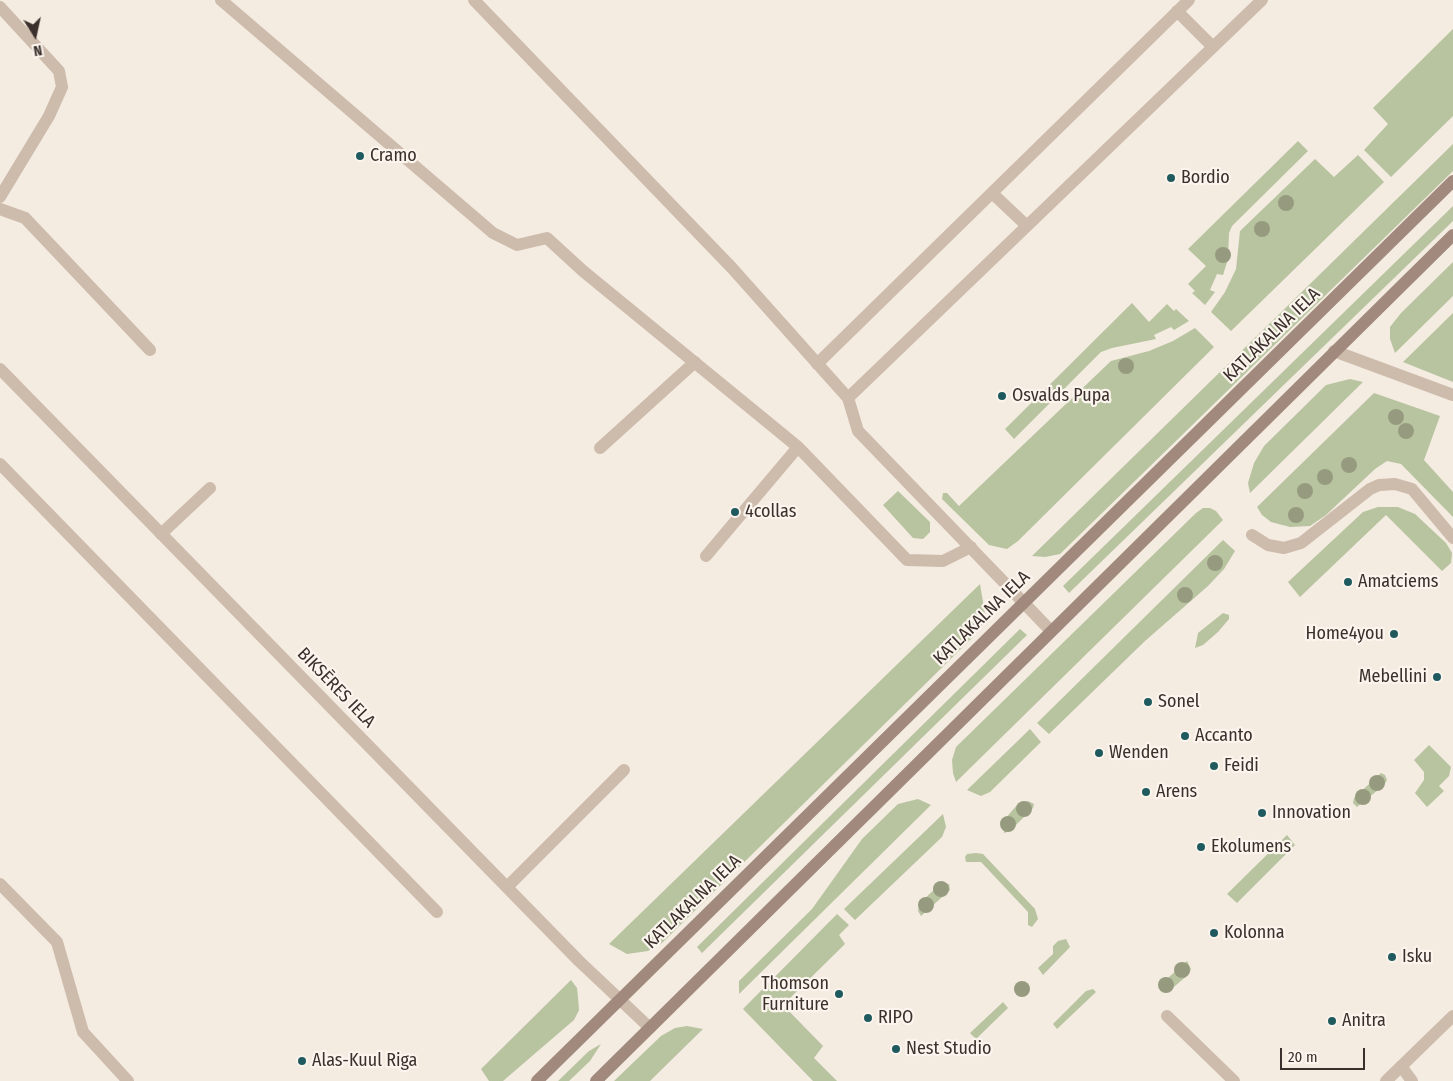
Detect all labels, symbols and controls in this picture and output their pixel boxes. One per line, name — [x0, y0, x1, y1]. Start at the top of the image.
north arrow — [10, 10, 60, 60]
text: N — [32, 41, 43, 59]
place label: Cramo — [370, 145, 417, 167]
marker: Cramo — [354, 150, 366, 162]
place label: Bordio — [1181, 167, 1230, 189]
marker: Bordio — [1165, 172, 1177, 184]
street label: KATLAKALNA IELA — [1219, 283, 1325, 387]
place label: Osvalds Pupa — [1012, 385, 1110, 407]
marker: Osvalds Pupa — [996, 390, 1008, 402]
place label: 4collas — [745, 501, 796, 523]
marker: 4collas — [729, 506, 741, 518]
street label: KATLAKALNA IELA — [929, 566, 1035, 670]
place label: Amatciems — [1358, 571, 1438, 593]
marker: Amatciems — [1342, 576, 1354, 588]
place label: Home4you — [1306, 623, 1384, 645]
marker: Home4you — [1388, 628, 1400, 640]
street label: BIKSĒRES IELA — [292, 643, 380, 733]
place label: Mebellini — [1359, 666, 1427, 688]
marker: Mebellini — [1431, 671, 1443, 683]
place label: Sonel — [1158, 691, 1200, 713]
marker: Sonel — [1142, 696, 1154, 708]
place label: Accanto — [1195, 725, 1253, 747]
marker: Accanto — [1179, 730, 1191, 742]
place label: Wenden — [1109, 742, 1169, 764]
marker: Wenden — [1093, 747, 1105, 759]
place label: Feidi — [1224, 755, 1259, 777]
marker: Feidi — [1208, 760, 1220, 772]
place label: Arens — [1156, 781, 1197, 803]
marker: Arens — [1140, 786, 1152, 798]
place label: Innovation — [1272, 802, 1351, 824]
marker: Innovation — [1256, 807, 1268, 819]
place label: Ekolumens — [1211, 836, 1291, 858]
marker: Ekolumens — [1195, 841, 1207, 853]
street label: KATLAKALNA IELA — [640, 850, 746, 954]
place label: Kolonna — [1224, 922, 1285, 944]
marker: Kolonna — [1208, 927, 1220, 939]
place label: Isku — [1402, 946, 1432, 968]
marker: Isku — [1386, 951, 1398, 963]
place label: Thomson Furniture — [761, 973, 829, 1016]
marker: Thomson Furniture — [833, 988, 845, 1000]
place label: RIPO — [878, 1007, 913, 1029]
place label: Anitra — [1342, 1010, 1386, 1032]
marker: RIPO — [862, 1012, 874, 1024]
marker: Anitra — [1326, 1015, 1338, 1027]
place label: Nest Studio — [906, 1038, 991, 1060]
scale bar — [1283, 1038, 1368, 1070]
marker: Nest Studio — [890, 1043, 902, 1055]
text: 20 m — [1288, 1048, 1318, 1066]
place label: Alas-Kuul Riga — [312, 1050, 417, 1072]
marker: Alas-Kuul Riga — [296, 1055, 308, 1067]

